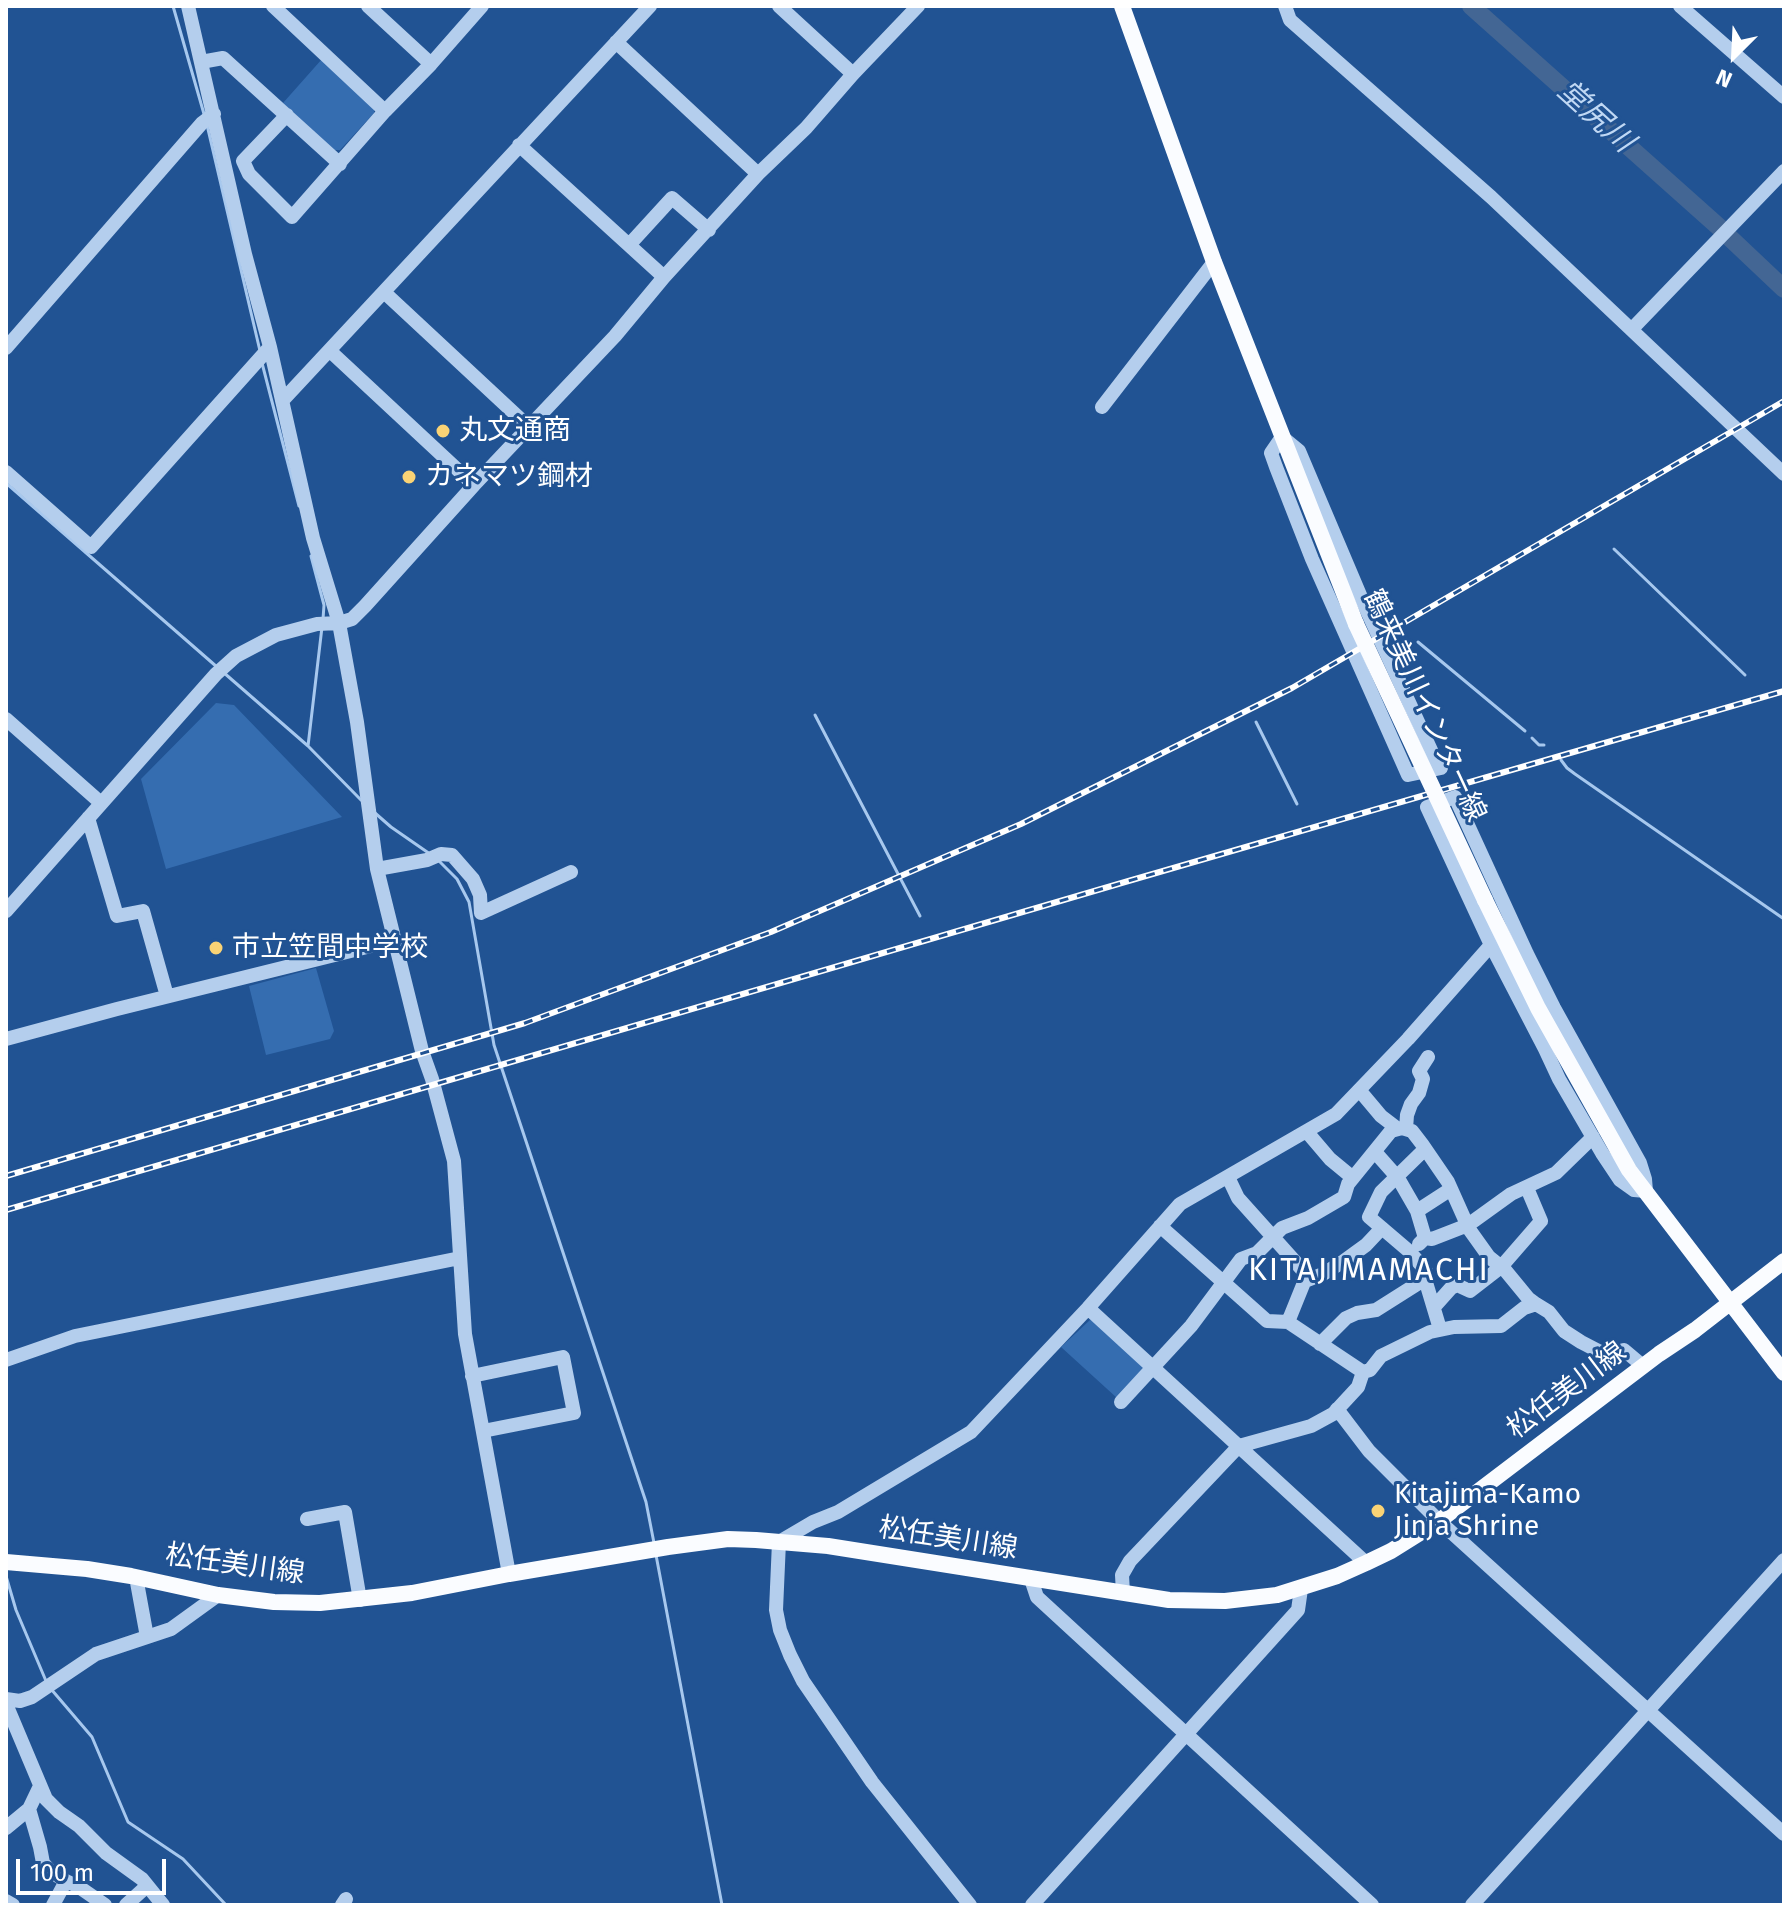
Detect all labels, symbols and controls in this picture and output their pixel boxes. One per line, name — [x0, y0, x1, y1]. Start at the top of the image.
north arrow — [1694, 16, 1774, 96]
text: N — [1712, 63, 1736, 94]
water label: 堂尻川 — [1550, 74, 1640, 160]
place label: 丸文通商 — [459, 414, 571, 448]
marker: 丸文通商 — [434, 422, 452, 440]
place label: カネマツ鋼材 — [425, 460, 593, 494]
marker: カネマツ鋼材 — [400, 468, 418, 486]
street label: 鶴来美川インター線 — [1356, 585, 1492, 827]
place label: 市立笠間中学校 — [232, 931, 428, 965]
marker: 市立笠間中学校 — [207, 939, 225, 957]
district label: KITAJIMAMACHI — [1248, 1252, 1490, 1290]
street label: 松任美川線 — [1501, 1335, 1633, 1447]
place label: Kitajima-Kamo Jinja Shrine — [1394, 1478, 1581, 1544]
marker: Kitajima-Kamo Jinja Shrine — [1369, 1502, 1387, 1520]
street label: 松任美川線 — [876, 1511, 1020, 1567]
street label: 松任美川線 — [163, 1539, 307, 1591]
scale bar — [20, 1843, 170, 1893]
text: 100 m — [30, 1859, 94, 1887]

